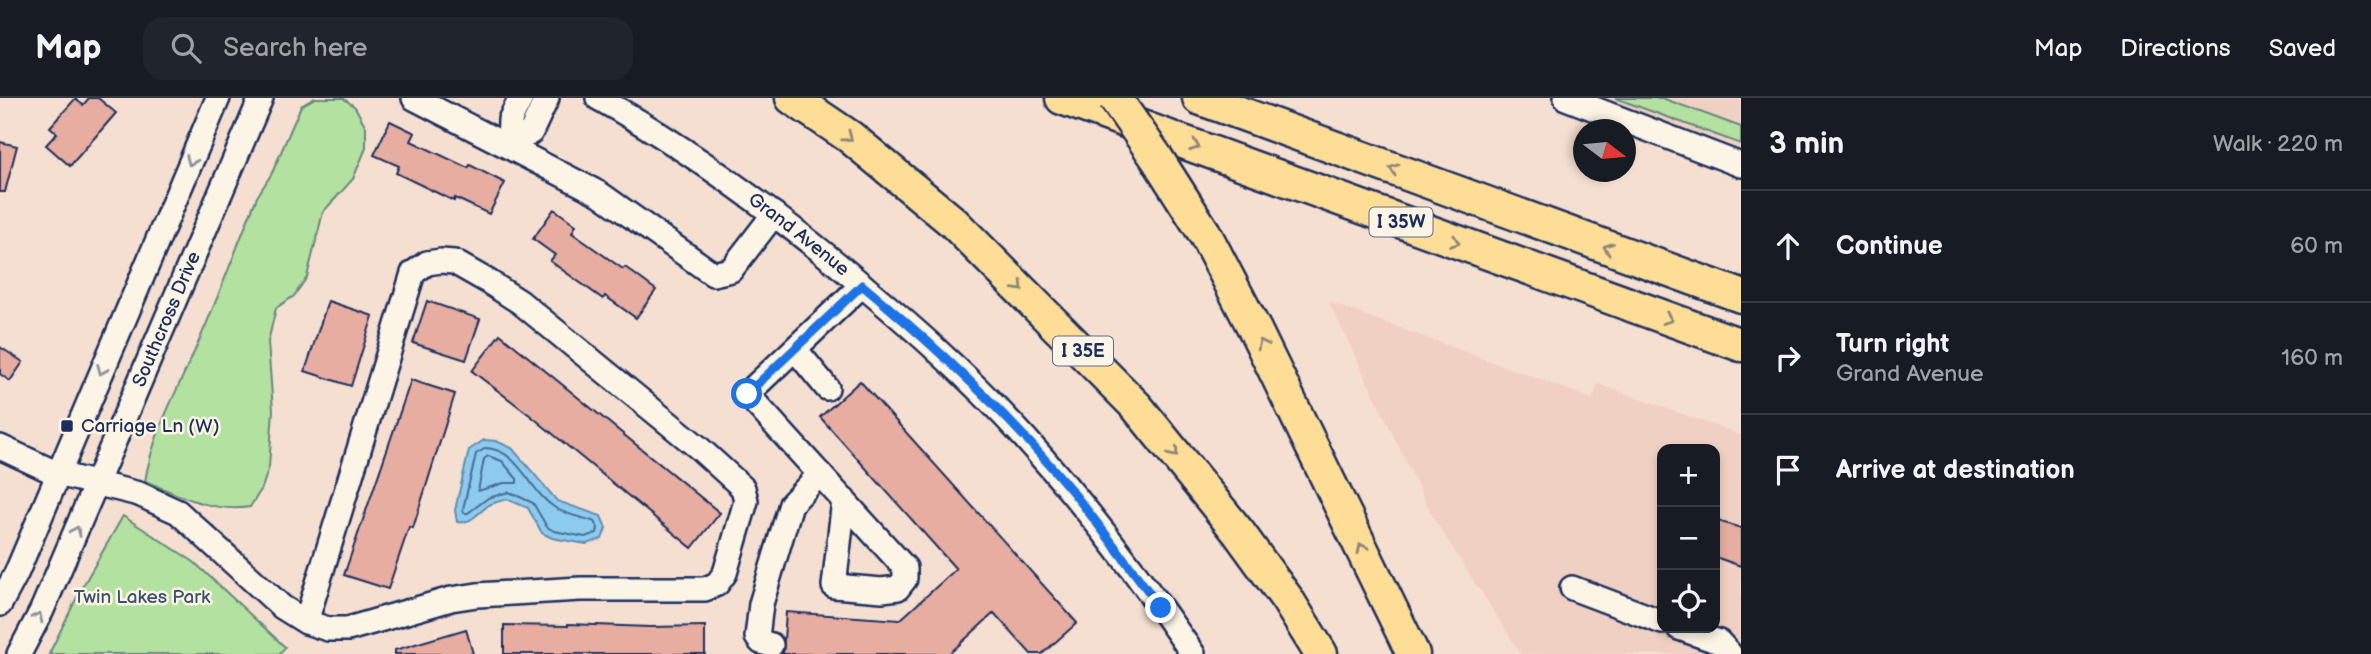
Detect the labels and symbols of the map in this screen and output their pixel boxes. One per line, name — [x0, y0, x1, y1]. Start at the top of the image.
north arrow — [1573, 119, 1636, 182]
one-way arrow — [841, 129, 853, 141]
one-way arrow — [1189, 138, 1201, 152]
one-way arrow — [185, 154, 199, 166]
one-way arrow — [1389, 164, 1401, 178]
street label: Grand Avenue — [744, 188, 854, 281]
road number: I 35W — [1370, 208, 1432, 237]
one-way arrow — [1448, 233, 1460, 247]
one-way arrow — [1602, 242, 1614, 256]
street label: Southcross Drive — [127, 248, 206, 390]
one-way arrow — [1011, 278, 1024, 291]
one-way arrow — [1662, 311, 1674, 325]
road number: I 35E — [1053, 337, 1113, 366]
one-way arrow — [1256, 339, 1270, 351]
one-way arrow — [96, 363, 110, 375]
route start — [731, 378, 762, 409]
place label: Carriage Ln (W) — [81, 415, 220, 438]
marker: Carriage Ln (W) — [59, 418, 75, 434]
one-way arrow — [1166, 445, 1178, 458]
one-way arrow — [67, 526, 81, 538]
one-way arrow — [1356, 543, 1370, 555]
park label: Twin Lakes Park — [74, 586, 211, 609]
route end — [1145, 592, 1176, 623]
one-way arrow — [29, 612, 43, 625]

